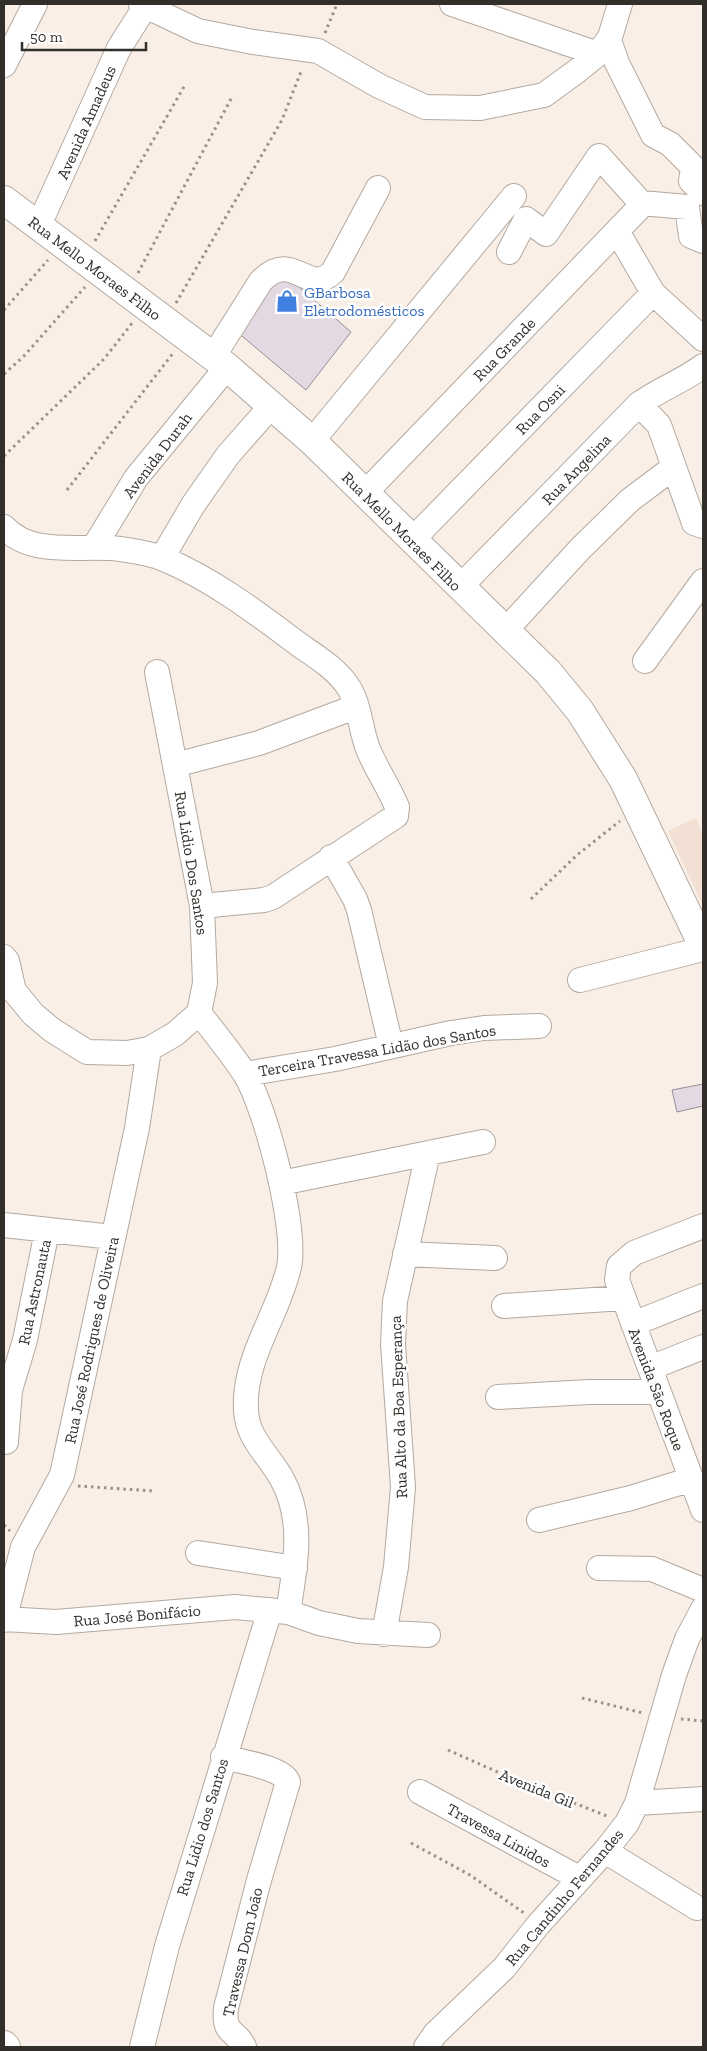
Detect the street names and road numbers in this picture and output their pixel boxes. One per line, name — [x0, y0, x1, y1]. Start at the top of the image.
street label: Avenida Amadeus — [53, 62, 120, 182]
street label: Rua Mello Moraes Filho — [25, 212, 165, 324]
street label: Rua Grande — [469, 314, 539, 385]
street label: Rua Osni — [512, 380, 569, 438]
street label: Avenida Durah — [119, 409, 196, 502]
street label: Rua Angelina — [538, 430, 615, 509]
street label: Rua Mello Moraes Filho — [338, 468, 465, 595]
street label: Rua Lidio Dos Santos — [171, 790, 212, 936]
street label: Terceira Travessa Lidão dos Santos — [257, 1020, 497, 1081]
street label: Rua José Rodrigues de Oliveira — [60, 1235, 123, 1445]
street label: Rua Astronauta — [14, 1237, 55, 1347]
street label: Rua Alto da Boa Esperança — [386, 1315, 411, 1499]
street label: Avenida São Roque — [624, 1325, 689, 1453]
street label: Rua José Bonifácio — [73, 1600, 201, 1631]
street label: Rua Lidio dos Santos — [173, 1756, 232, 1898]
street label: Avenida Gil — [497, 1765, 577, 1812]
street label: Travessa Linidos — [444, 1799, 554, 1872]
street label: Rua Candinho Fernandes — [502, 1825, 627, 1970]
street label: Travessa Dom João — [218, 1886, 267, 2019]

